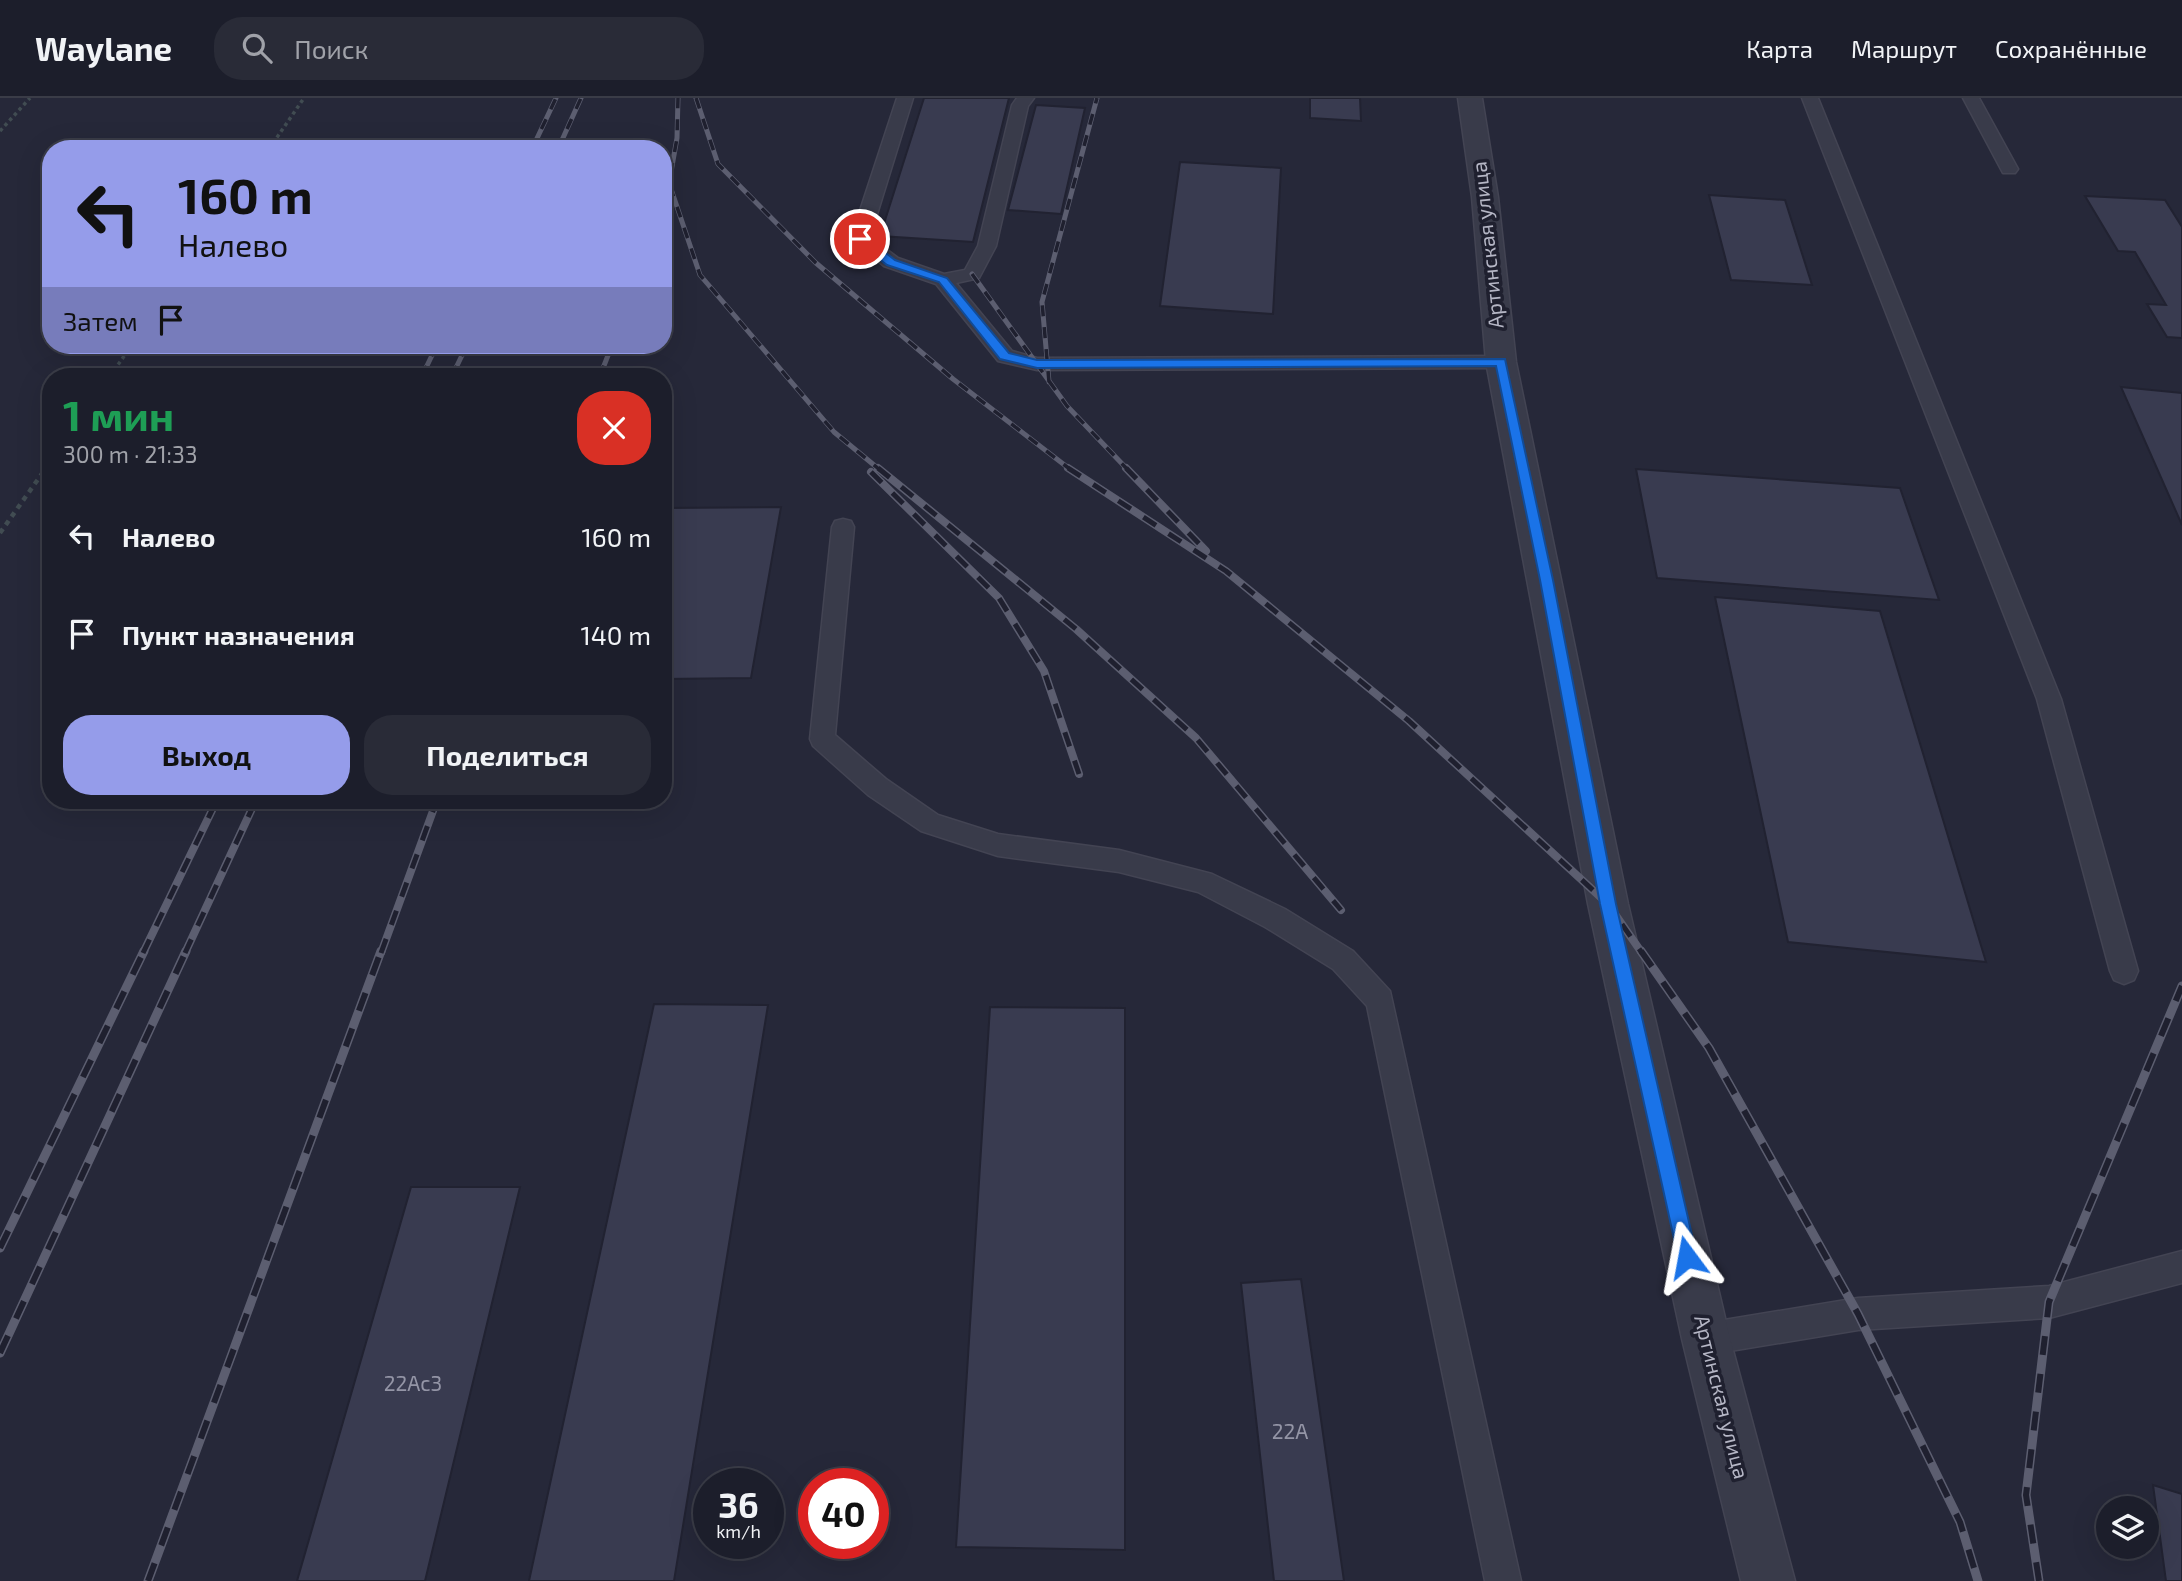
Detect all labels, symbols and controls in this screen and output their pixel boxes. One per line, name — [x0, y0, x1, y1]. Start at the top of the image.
search box — [214, 17, 704, 80]
text: Waylane — [35, 28, 172, 68]
icon: search — [238, 29, 276, 67]
text: Поиск — [294, 33, 368, 64]
text: Карта — [1746, 34, 1813, 63]
text: Маршрут — [1851, 34, 1957, 63]
text: Сохранённые — [1995, 34, 2147, 63]
street label: Артинская улица — [1465, 160, 1509, 330]
text: 160 m — [178, 165, 313, 224]
icon: left — [63, 168, 154, 259]
pin — [830, 209, 890, 269]
icon: arrive — [841, 220, 879, 258]
text: Налево — [178, 225, 288, 263]
icon: arrive — [152, 301, 190, 339]
text: Затем — [63, 305, 138, 336]
text: 1 мин — [63, 389, 174, 439]
button: close — [577, 391, 651, 465]
text: 300 m · 21:33 — [63, 440, 198, 468]
icon: left — [63, 517, 101, 555]
text: Налево — [122, 521, 215, 552]
text: 160 m — [582, 521, 651, 552]
icon: arrive — [63, 615, 101, 653]
text: Пункт назначения — [122, 619, 355, 650]
text: 140 m — [580, 619, 651, 650]
button: Выход — [63, 715, 350, 795]
button: Поделиться — [364, 715, 651, 795]
position arrow — [1650, 1220, 1724, 1294]
street label: Артинская улица — [1689, 1312, 1755, 1481]
house number: 22Ас3 — [384, 1370, 442, 1395]
house number: 22А — [1272, 1418, 1308, 1443]
speed limit sign: 40 — [798, 1468, 889, 1559]
text: 36 — [718, 1483, 759, 1525]
map controls — [2096, 1496, 2159, 1559]
button: layers — [2096, 1496, 2159, 1559]
text: km/h — [716, 1520, 761, 1542]

